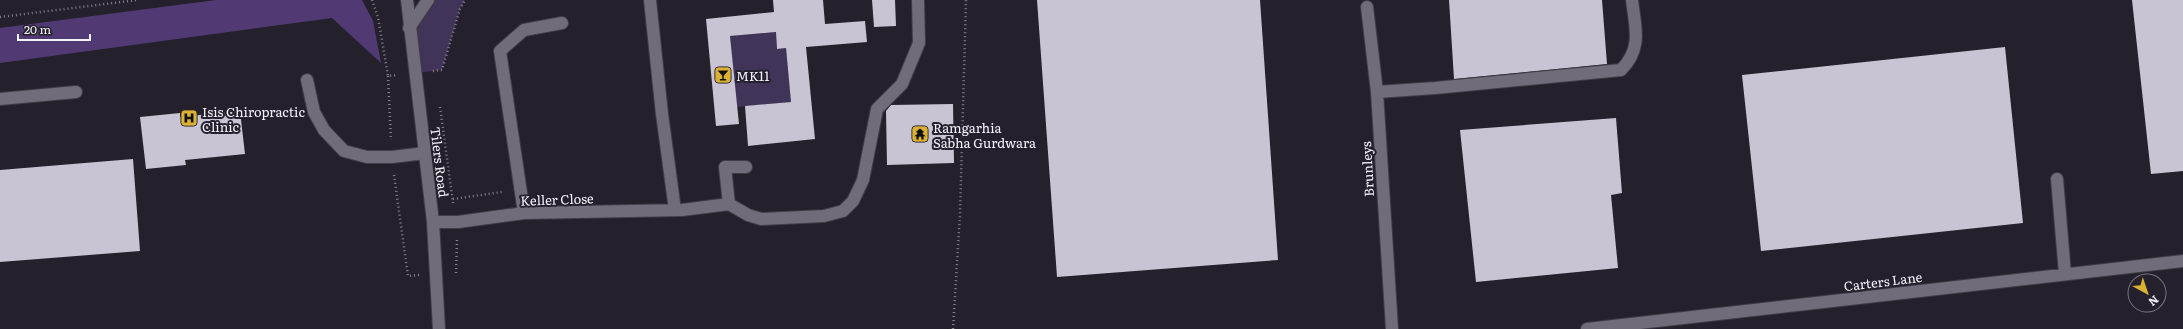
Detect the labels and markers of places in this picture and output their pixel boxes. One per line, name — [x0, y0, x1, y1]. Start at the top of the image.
bar icon: MK11 — [713, 65, 733, 85]
place label: MK11 — [736, 66, 769, 85]
place label: Isis Chiropractic Clinic — [202, 102, 305, 136]
hospital icon: Isis Chiropractic Clinic — [179, 108, 199, 128]
place label: Ramgarhia Sabha Gurdwara — [933, 118, 1036, 152]
temple icon: Ramgarhia Sabha Gurdwara — [910, 124, 930, 144]

